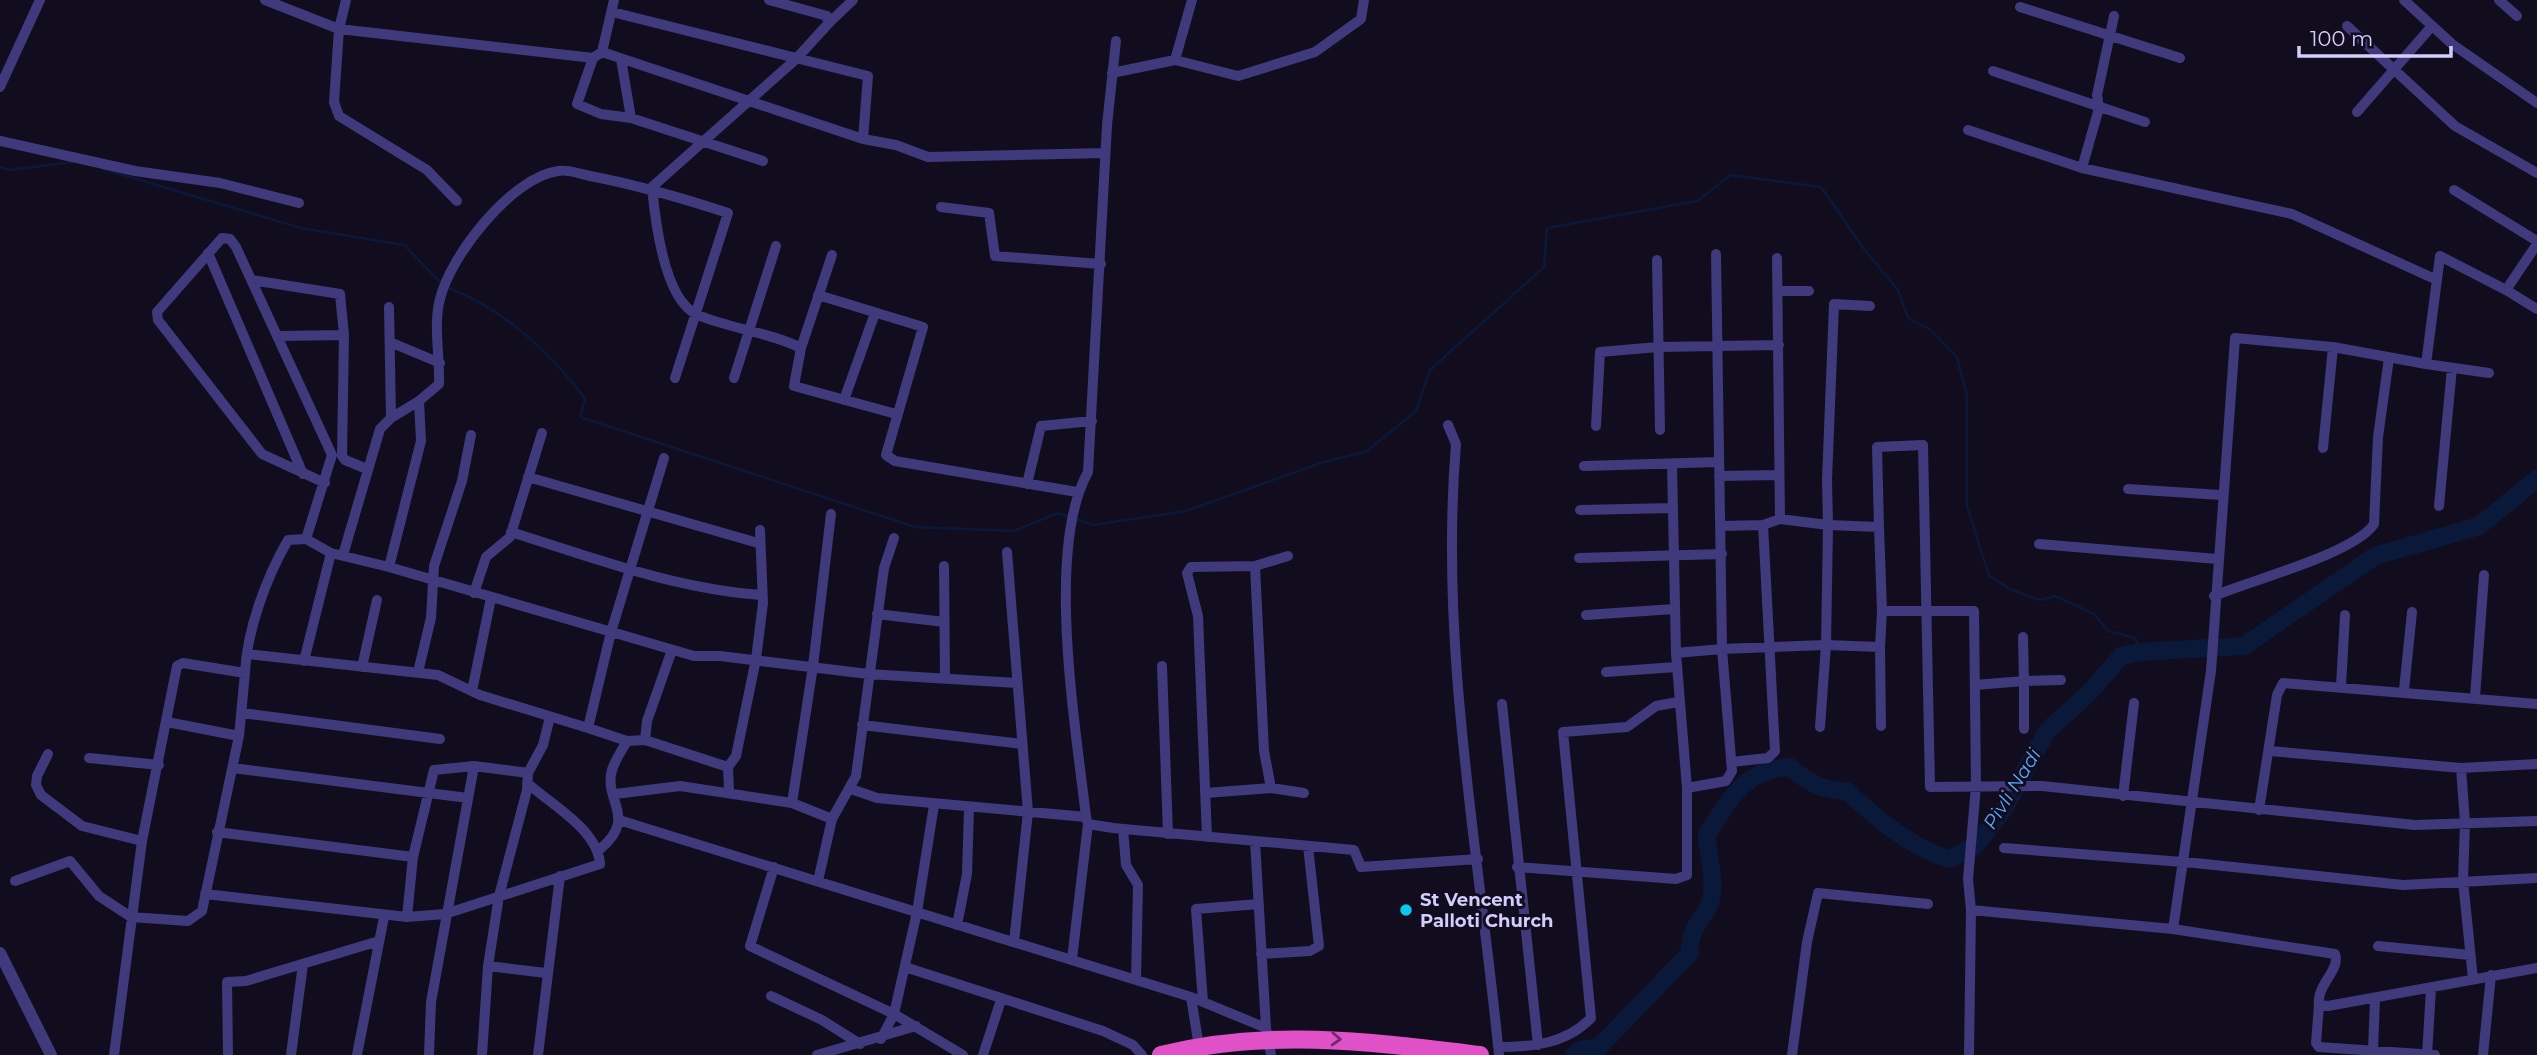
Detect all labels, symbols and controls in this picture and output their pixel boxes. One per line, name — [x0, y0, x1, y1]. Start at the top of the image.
scale bar — [2299, 14, 2451, 58]
text: 100 m — [2310, 26, 2373, 51]
water label: Pivli Nadi — [1978, 744, 2046, 834]
place label: St Vencent Palloti Church — [1420, 889, 1553, 932]
marker: St Vencent Palloti Church — [1398, 902, 1414, 918]
one-way arrow — [1331, 1031, 1342, 1046]

